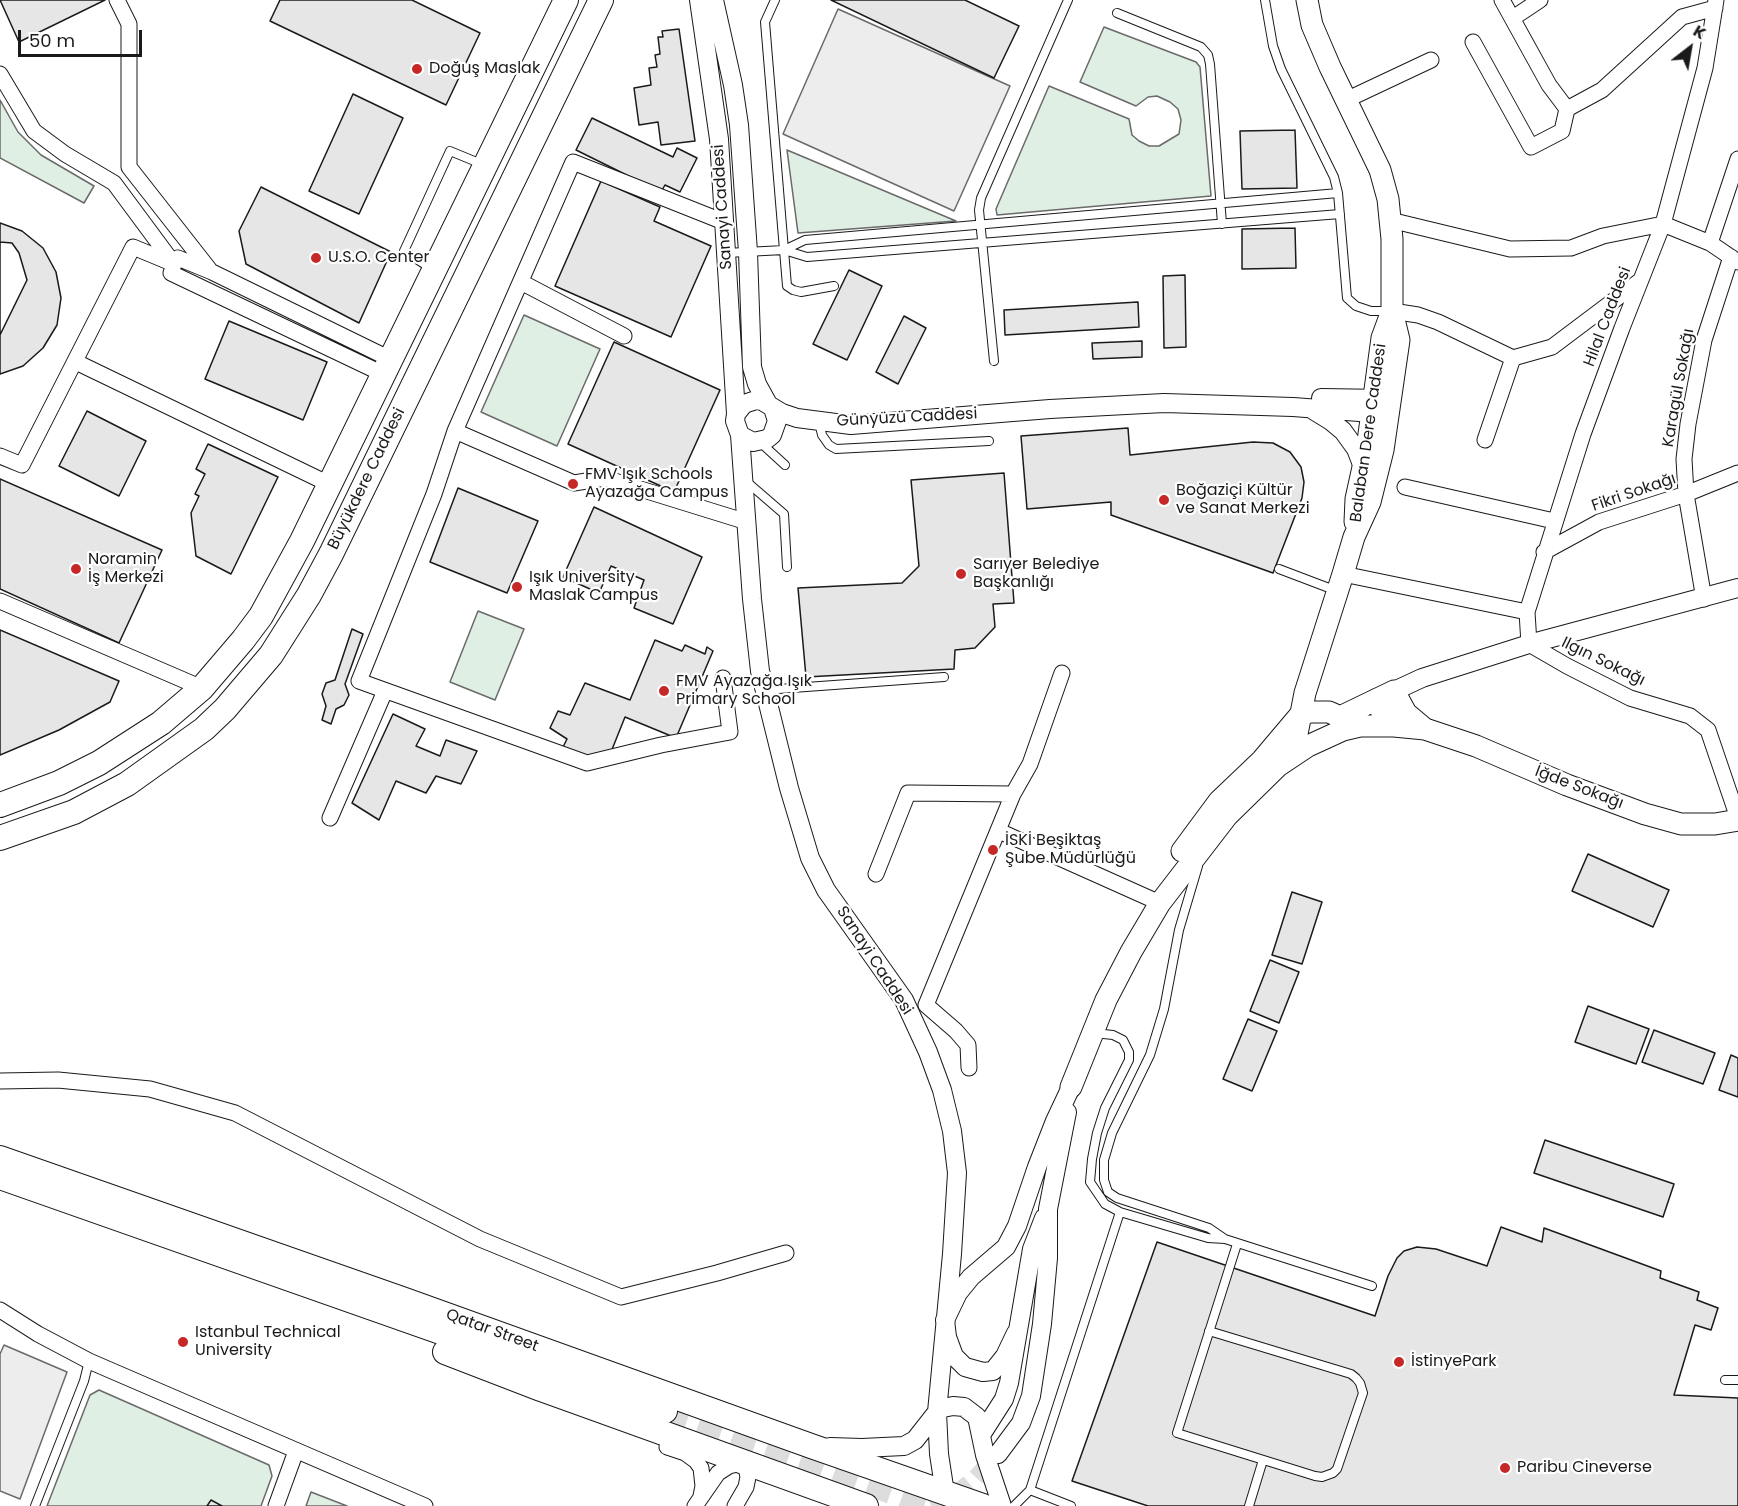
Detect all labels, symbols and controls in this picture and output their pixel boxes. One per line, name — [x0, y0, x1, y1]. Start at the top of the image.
scale bar — [21, 18, 146, 56]
north arrow — [1660, 18, 1720, 78]
text: K — [1689, 19, 1710, 45]
text: 50 m — [29, 28, 75, 53]
place label: Doğuş Maslak — [429, 59, 540, 79]
marker: Doğuş Maslak — [410, 62, 424, 76]
street label: Sanayi Caddesi — [709, 144, 737, 270]
place label: U.S.O. Center — [328, 248, 429, 268]
marker: U.S.O. Center — [309, 251, 323, 265]
street label: Hilal Caddesi — [1580, 265, 1636, 369]
street label: Karagül Sokağı — [1659, 327, 1699, 449]
street label: Balaban Dere Caddesi — [1347, 343, 1391, 523]
street label: Büyükdere Caddesi — [324, 405, 410, 553]
street label: Günyüzü Caddesi — [836, 405, 978, 431]
place label: FMV Işık Schools Ayazağa Campus — [585, 465, 729, 503]
street label: Fikri Sokağı — [1589, 470, 1679, 516]
marker: FMV Işık Schools Ayazağa Campus — [566, 477, 580, 491]
place label: Boğaziçi Kültür ve Sanat Merkezi — [1176, 481, 1310, 519]
marker: Boğaziçi Kültür ve Sanat Merkezi — [1157, 493, 1171, 507]
place label: Noramin İş Merkezi — [88, 550, 164, 588]
place label: Sarıyer Belediye Başkanlığı — [973, 555, 1100, 593]
marker: Noramin İş Merkezi — [69, 562, 83, 576]
marker: Sarıyer Belediye Başkanlığı — [954, 567, 968, 581]
place label: Işık University Maslak Campus — [529, 568, 658, 606]
marker: Işık University Maslak Campus — [510, 580, 524, 594]
street label: Ilgın Sokağı — [1558, 634, 1648, 690]
place label: FMV Ayazağa Işık Primary School — [676, 672, 812, 710]
marker: FMV Ayazağa Işık Primary School — [657, 684, 671, 698]
street label: İğde Sokağı — [1532, 762, 1626, 814]
place label: İSKİ Beşiktaş Şube Müdürlüğü — [1005, 831, 1136, 869]
marker: İSKİ Beşiktaş Şube Müdürlüğü — [986, 843, 1000, 857]
street label: Sanayi Caddesi — [832, 903, 916, 1019]
street label: Qatar Street — [443, 1305, 541, 1357]
place label: Istanbul Technical University — [195, 1323, 341, 1361]
marker: Istanbul Technical University — [176, 1335, 190, 1349]
place label: İstinyePark — [1411, 1352, 1497, 1372]
marker: İstinyePark — [1392, 1355, 1406, 1369]
place label: Paribu Cineverse — [1517, 1458, 1652, 1478]
marker: Paribu Cineverse — [1498, 1461, 1512, 1475]

